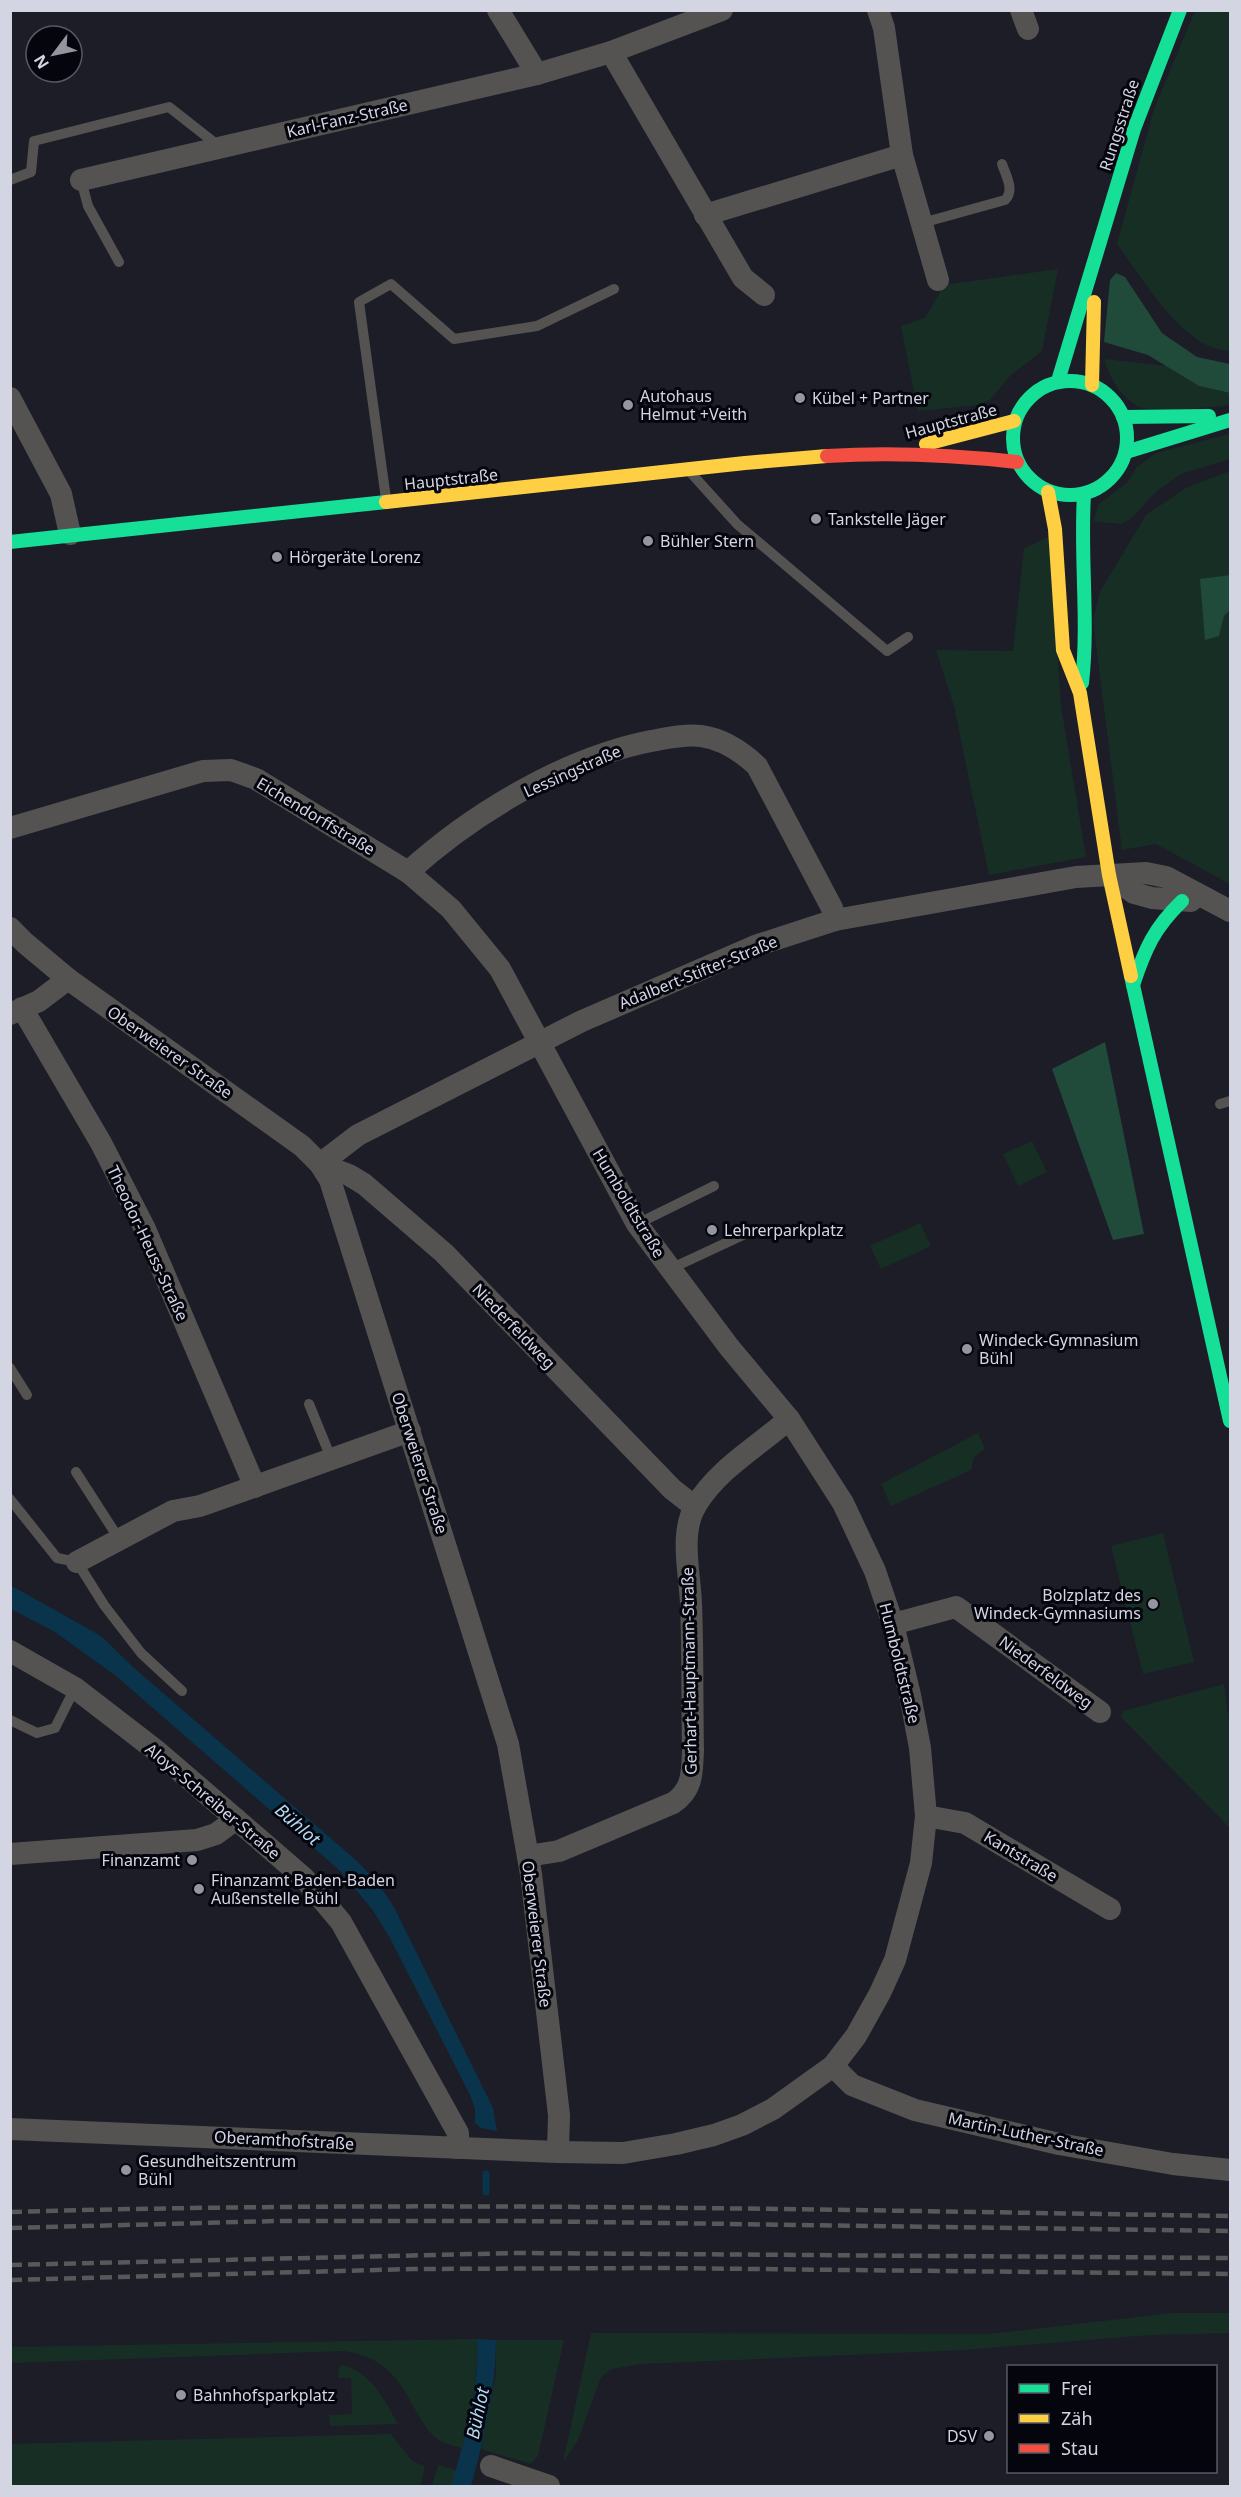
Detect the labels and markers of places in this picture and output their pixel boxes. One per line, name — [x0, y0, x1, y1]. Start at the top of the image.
place label: Autohaus Helmut +Veith — [640, 385, 747, 425]
place label: Kübel + Partner — [812, 387, 929, 409]
marker: Kübel + Partner — [793, 391, 807, 405]
marker: Autohaus Helmut +Veith — [621, 398, 635, 412]
place label: Tankstelle Jäger — [828, 508, 946, 530]
marker: Tankstelle Jäger — [809, 512, 823, 526]
place label: Bühler Stern — [660, 530, 754, 552]
marker: Bühler Stern — [641, 534, 655, 548]
place label: Hörgeräte Lorenz — [289, 546, 421, 568]
marker: Hörgeräte Lorenz — [270, 550, 284, 564]
place label: Lehrerparkplatz — [724, 1219, 843, 1241]
marker: Lehrerparkplatz — [705, 1223, 719, 1237]
place label: Windeck-Gymnasium Bühl — [979, 1329, 1138, 1369]
marker: Windeck-Gymnasium Bühl — [960, 1342, 974, 1356]
place label: Bolzplatz des Windeck-Gymnasiums — [974, 1584, 1141, 1624]
marker: Bolzplatz des Windeck-Gymnasiums — [1146, 1597, 1160, 1611]
place label: Finanzamt — [102, 1849, 180, 1871]
marker: Finanzamt — [185, 1853, 199, 1867]
place label: Finanzamt Baden-Baden Außenstelle Bühl — [211, 1869, 395, 1909]
marker: Finanzamt Baden-Baden Außenstelle Bühl — [192, 1882, 206, 1896]
place label: Gesundheitszentrum Bühl — [138, 2150, 296, 2190]
marker: Gesundheitszentrum Bühl — [119, 2163, 133, 2177]
place label: Bahnhofsparkplatz — [193, 2384, 335, 2406]
marker: Bahnhofsparkplatz — [174, 2388, 188, 2402]
place label: DSV — [947, 2425, 977, 2447]
marker: DSV — [982, 2429, 996, 2443]

